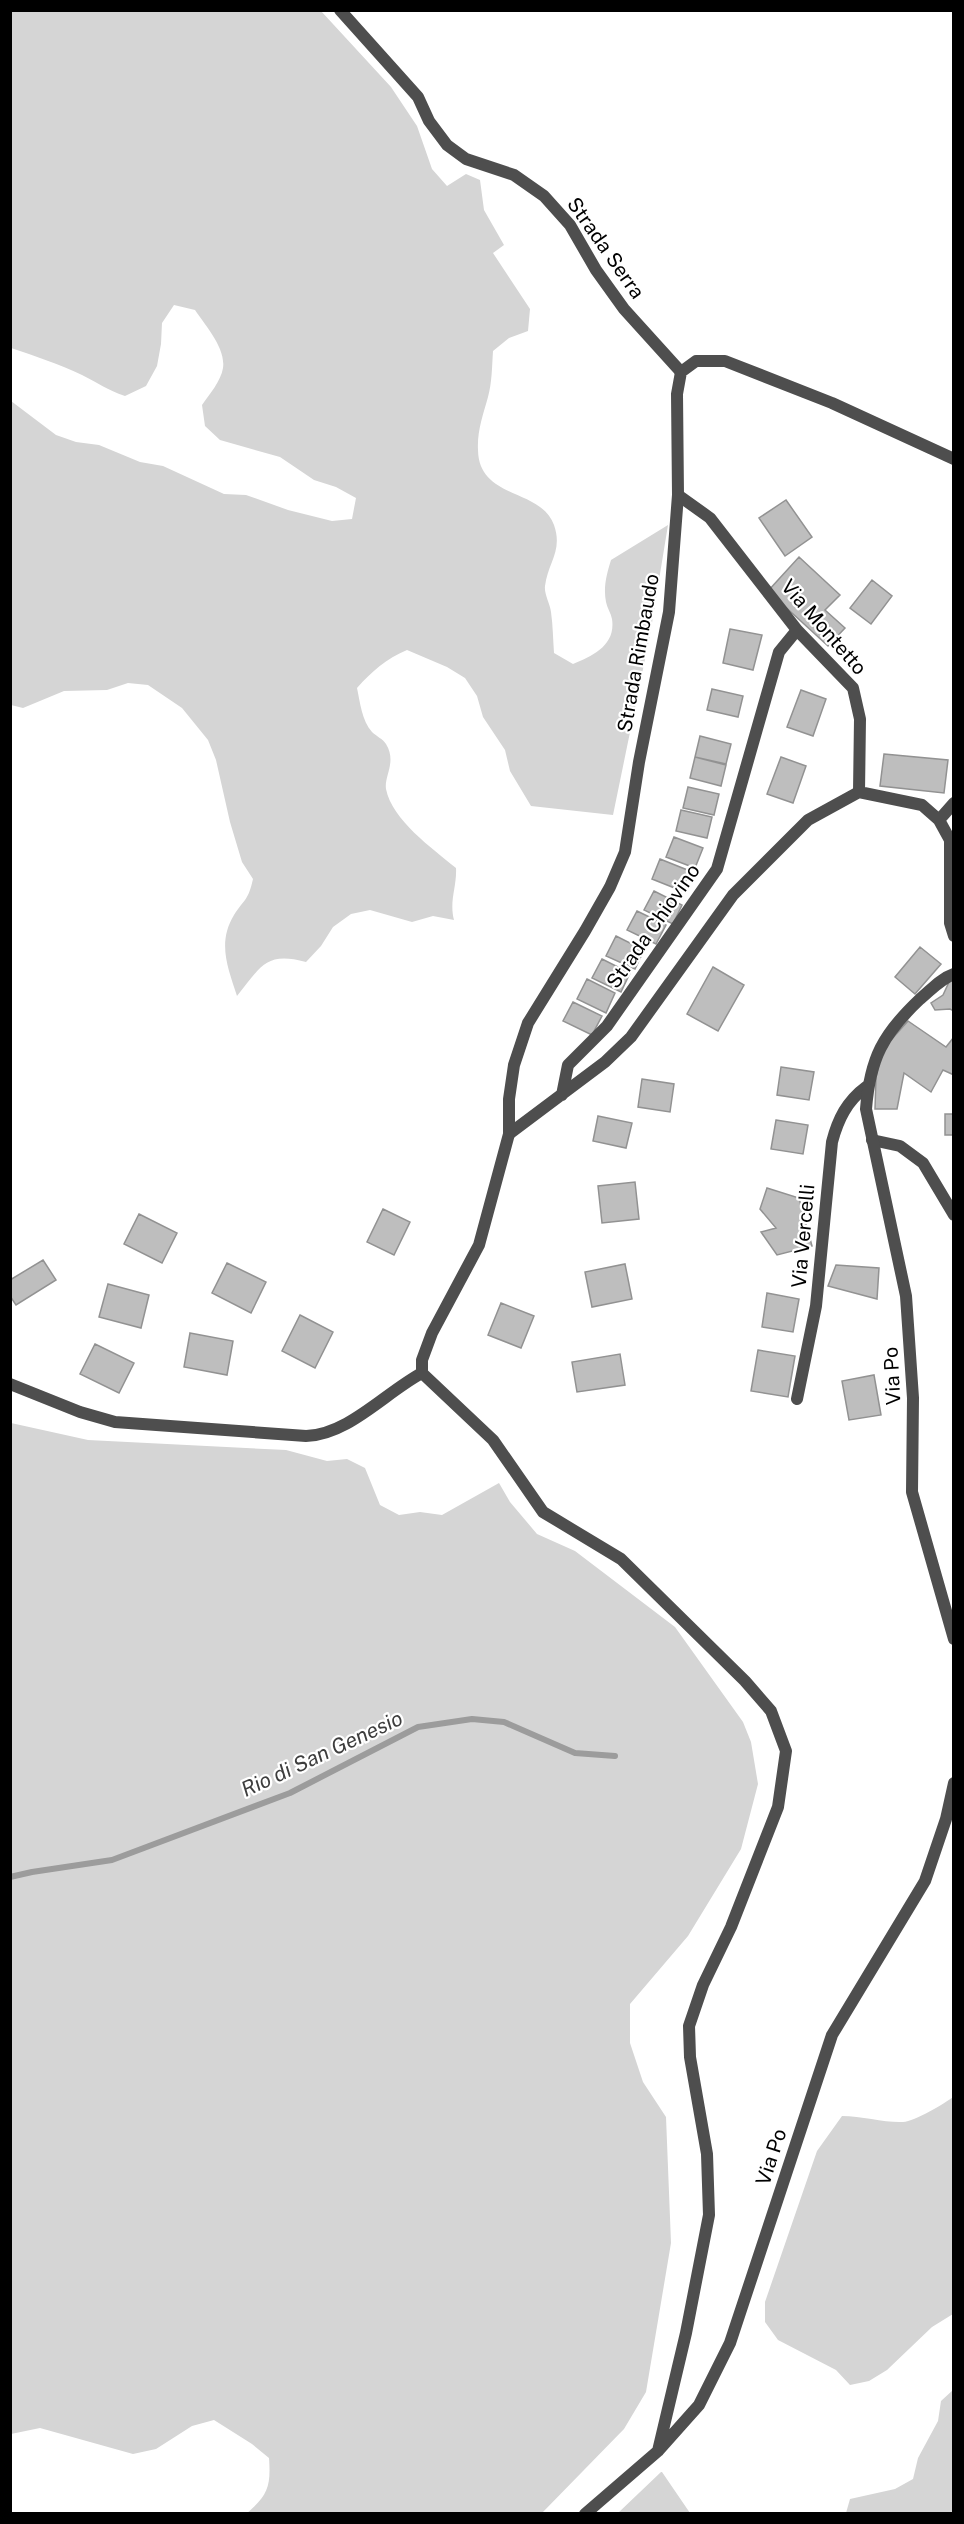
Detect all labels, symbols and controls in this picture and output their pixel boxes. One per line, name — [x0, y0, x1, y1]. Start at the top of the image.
street label: Strada Serra — [562, 193, 650, 303]
street label: Strada Rimbaudo — [612, 572, 664, 734]
street label: Via Montetto — [776, 574, 872, 680]
street label: Strada Chiovino — [601, 859, 705, 993]
street label: Via Vercelli — [787, 1183, 819, 1289]
street label: Via Po — [878, 1346, 906, 1406]
water label: Rio di San Genesio — [237, 1705, 406, 1802]
street label: Via Po — [751, 2126, 791, 2188]

